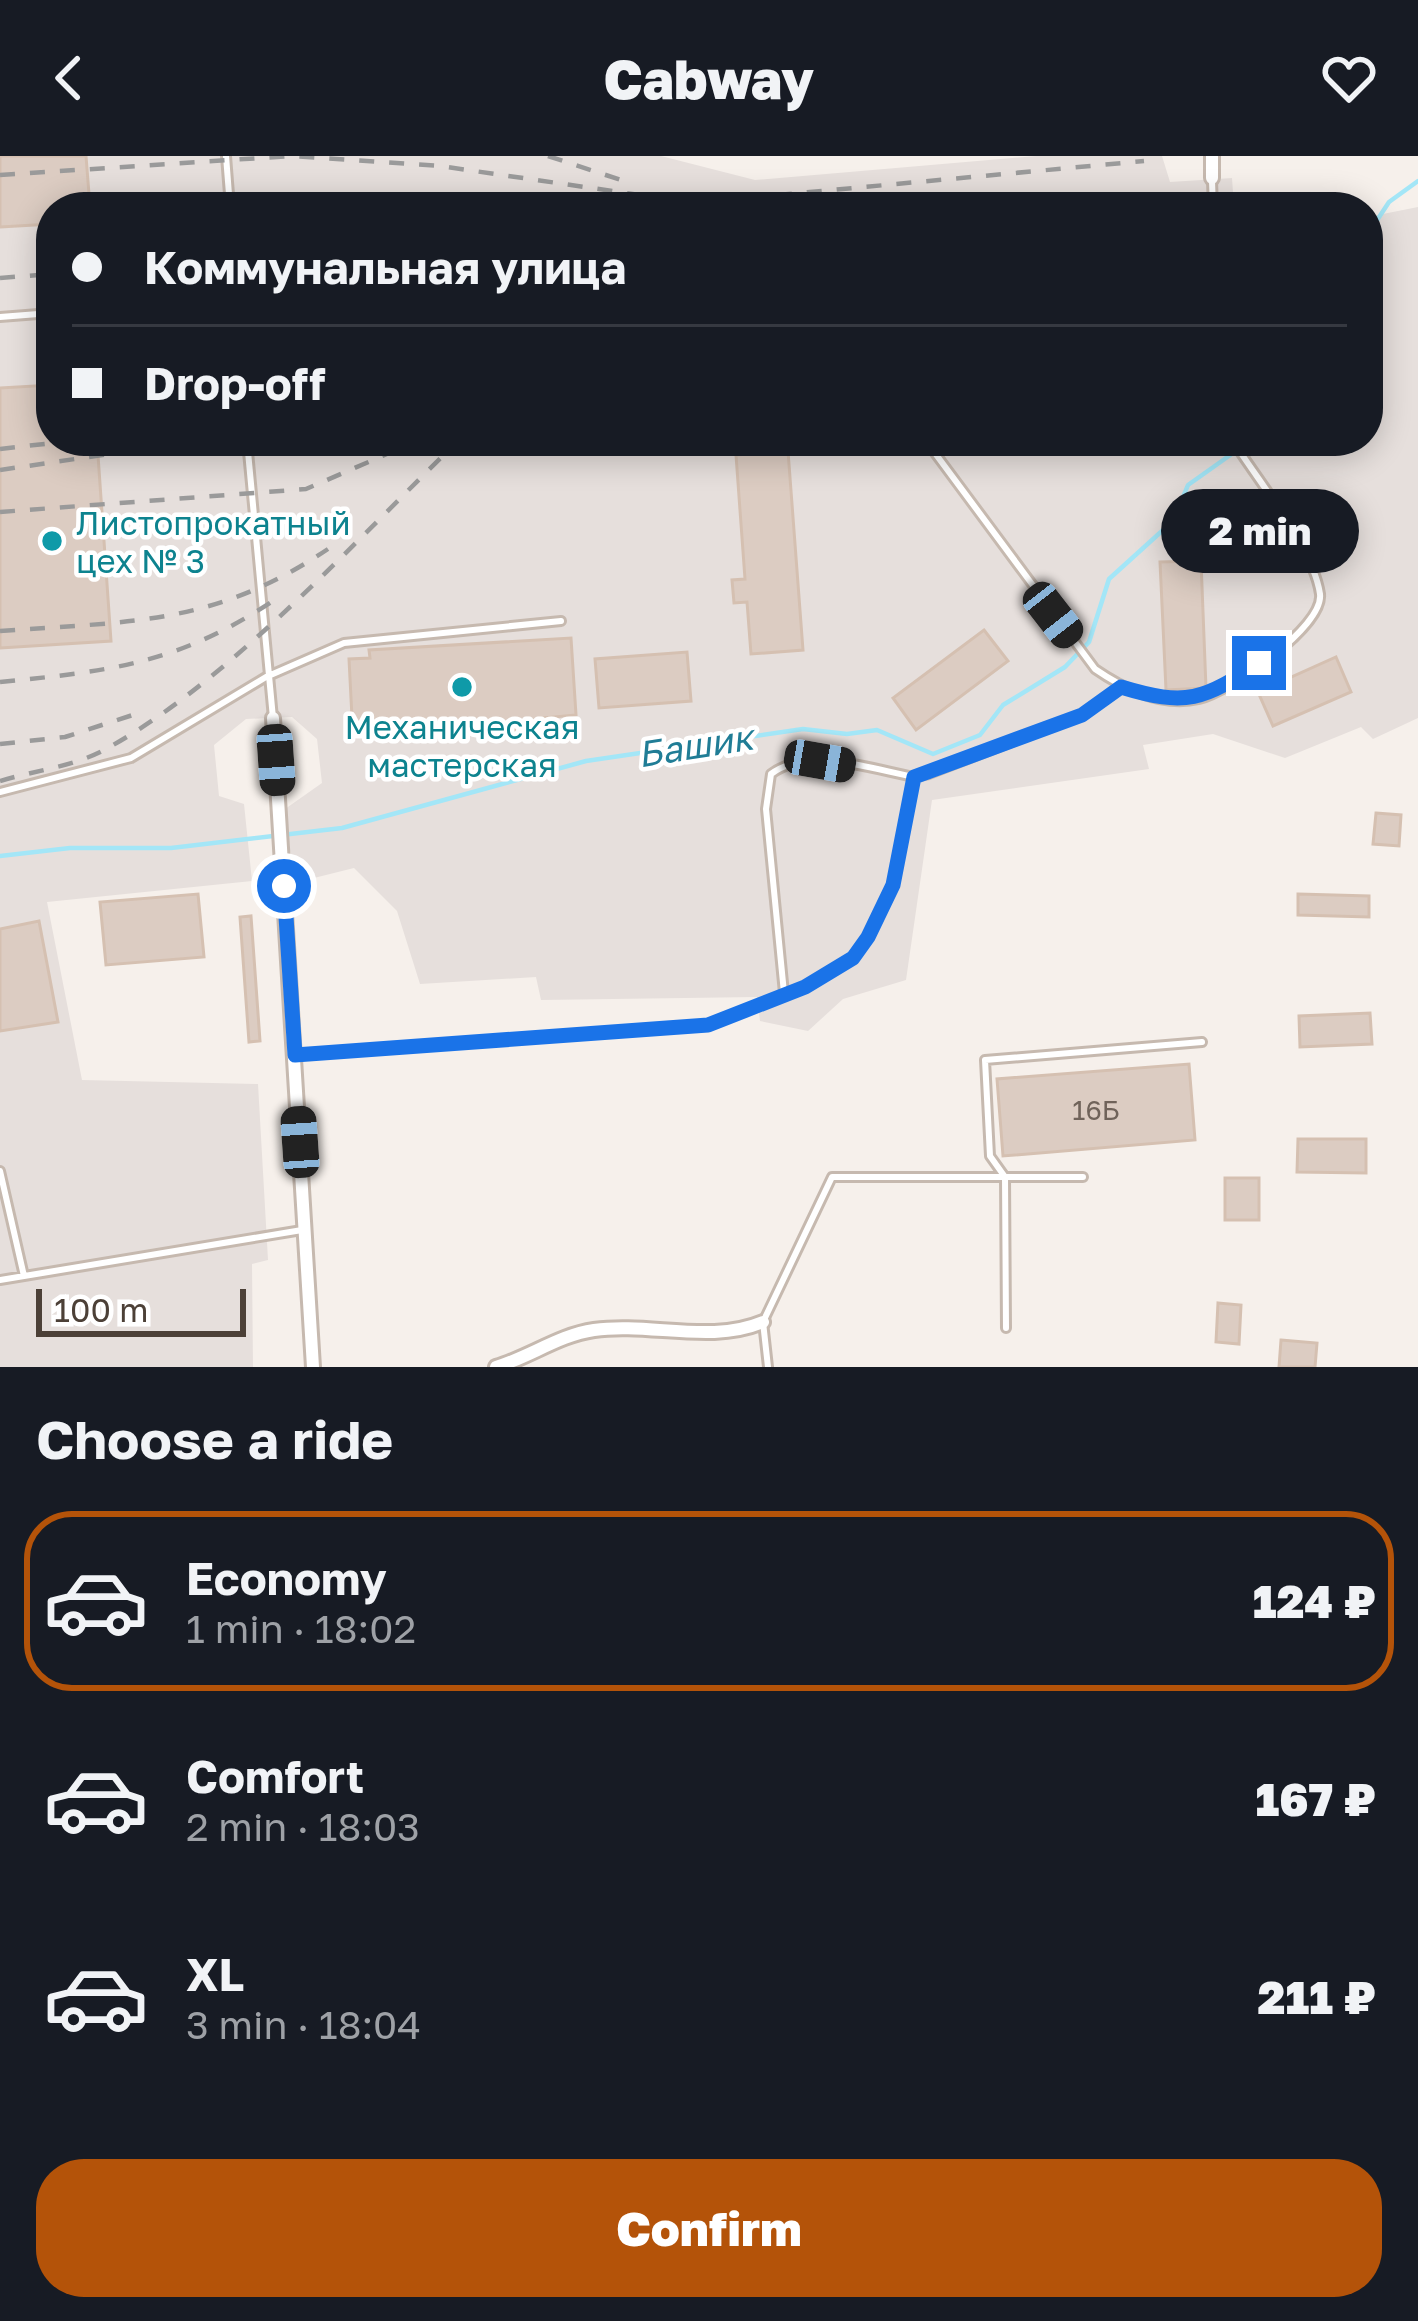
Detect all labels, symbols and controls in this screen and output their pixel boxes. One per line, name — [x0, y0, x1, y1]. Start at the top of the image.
icon: back — [36, 45, 102, 111]
icon: heart — [1316, 45, 1382, 111]
text: Cabway — [604, 46, 814, 111]
text: Коммунальная улица — [144, 240, 626, 294]
text: Drop-off — [144, 356, 325, 410]
callout: 2 min — [1160, 489, 1358, 573]
place label: Листопрокатный цех № 3 — [76, 503, 351, 580]
text: 2 min — [1209, 507, 1311, 554]
marker: Листопрокатный цех № 3 — [39, 528, 65, 554]
car — [1017, 576, 1089, 654]
route end — [1232, 636, 1286, 690]
marker: Механическая мастерская — [449, 674, 475, 700]
place label: Механическая мастерская — [344, 707, 580, 784]
water label: Башик — [634, 714, 760, 775]
car — [256, 723, 296, 797]
car — [781, 737, 859, 785]
route start — [257, 859, 311, 913]
house number: 16Б — [1072, 1094, 1120, 1126]
car — [280, 1105, 320, 1179]
scale bar — [36, 1283, 246, 1336]
text: 100 m — [54, 1290, 148, 1329]
text: Choose a ride — [36, 1406, 393, 1471]
icon: car — [42, 1547, 150, 1655]
text: Economy — [186, 1551, 387, 1605]
text: 124 ₽ — [1253, 1574, 1376, 1628]
text: 1 min · 18:02 — [186, 1605, 416, 1652]
icon: car — [42, 1745, 150, 1853]
text: Comfort — [186, 1749, 364, 1803]
text: 167 ₽ — [1255, 1772, 1376, 1826]
text: 2 min · 18:03 — [186, 1803, 420, 1850]
icon: car — [42, 1943, 150, 2051]
text: XL — [186, 1947, 244, 2001]
text: 211 ₽ — [1258, 1970, 1376, 2024]
text: 3 min · 18:04 — [186, 2001, 421, 2048]
button: Confirm — [36, 2159, 1382, 2297]

